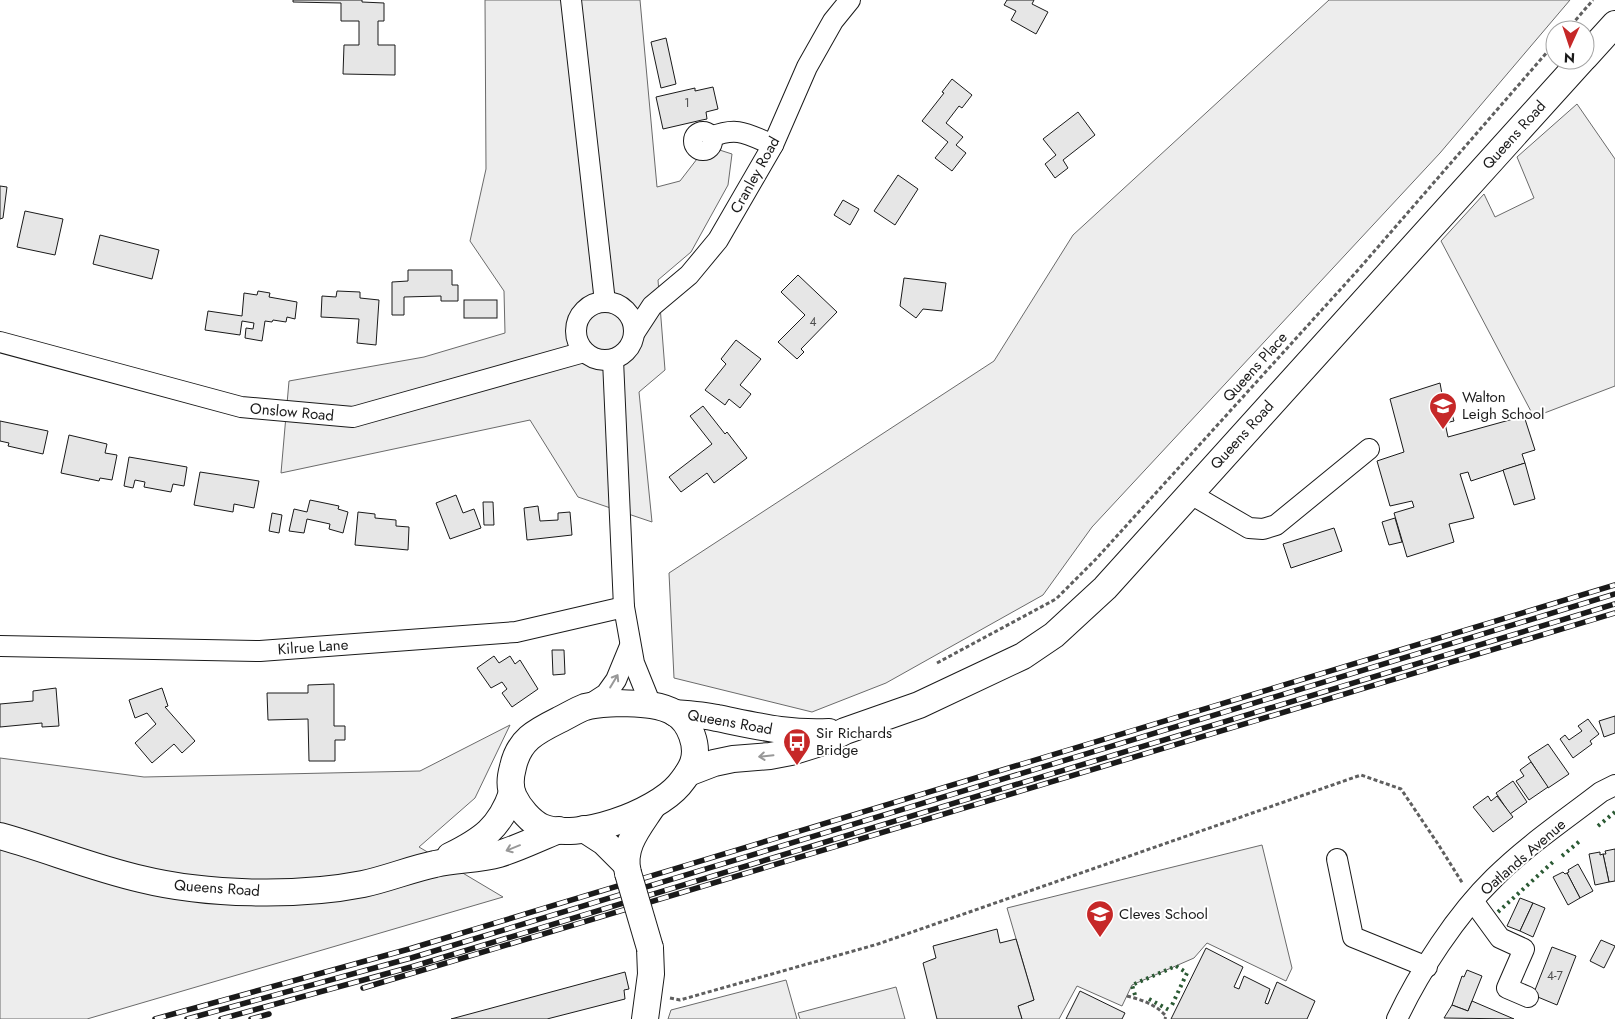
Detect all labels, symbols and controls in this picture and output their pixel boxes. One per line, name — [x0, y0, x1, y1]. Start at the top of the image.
north arrow — [1545, 20, 1595, 70]
text: N — [1563, 48, 1575, 68]
house number: 1 — [684, 94, 690, 112]
street label: Queens Road — [1477, 96, 1551, 174]
street label: Cranley Road — [725, 133, 785, 217]
house number: 4 — [810, 313, 817, 331]
street label: Queens Place — [1218, 327, 1293, 407]
place label: Walton Leigh School — [1462, 386, 1544, 425]
school or university icon: Walton Leigh School — [1428, 391, 1458, 430]
street label: Queens Road — [1205, 396, 1279, 474]
street label: Onslow Road — [249, 397, 335, 427]
street label: Kilrue Lane — [277, 634, 349, 660]
one-way arrow — [610, 675, 620, 689]
street label: Queens Road — [686, 704, 774, 740]
place label: Sir Richards Bridge — [816, 722, 892, 761]
bus stop icon: Sir Richards Bridge — [782, 727, 812, 766]
one-way arrow — [758, 751, 774, 761]
street label: Oatlands Avenue — [1475, 813, 1571, 900]
one-way arrow — [506, 844, 521, 854]
street label: Queens Road — [173, 874, 261, 902]
school or university icon: Cleves School — [1085, 899, 1115, 938]
place label: Cleves School — [1119, 903, 1208, 925]
house number: 4-7 — [1547, 967, 1564, 985]

